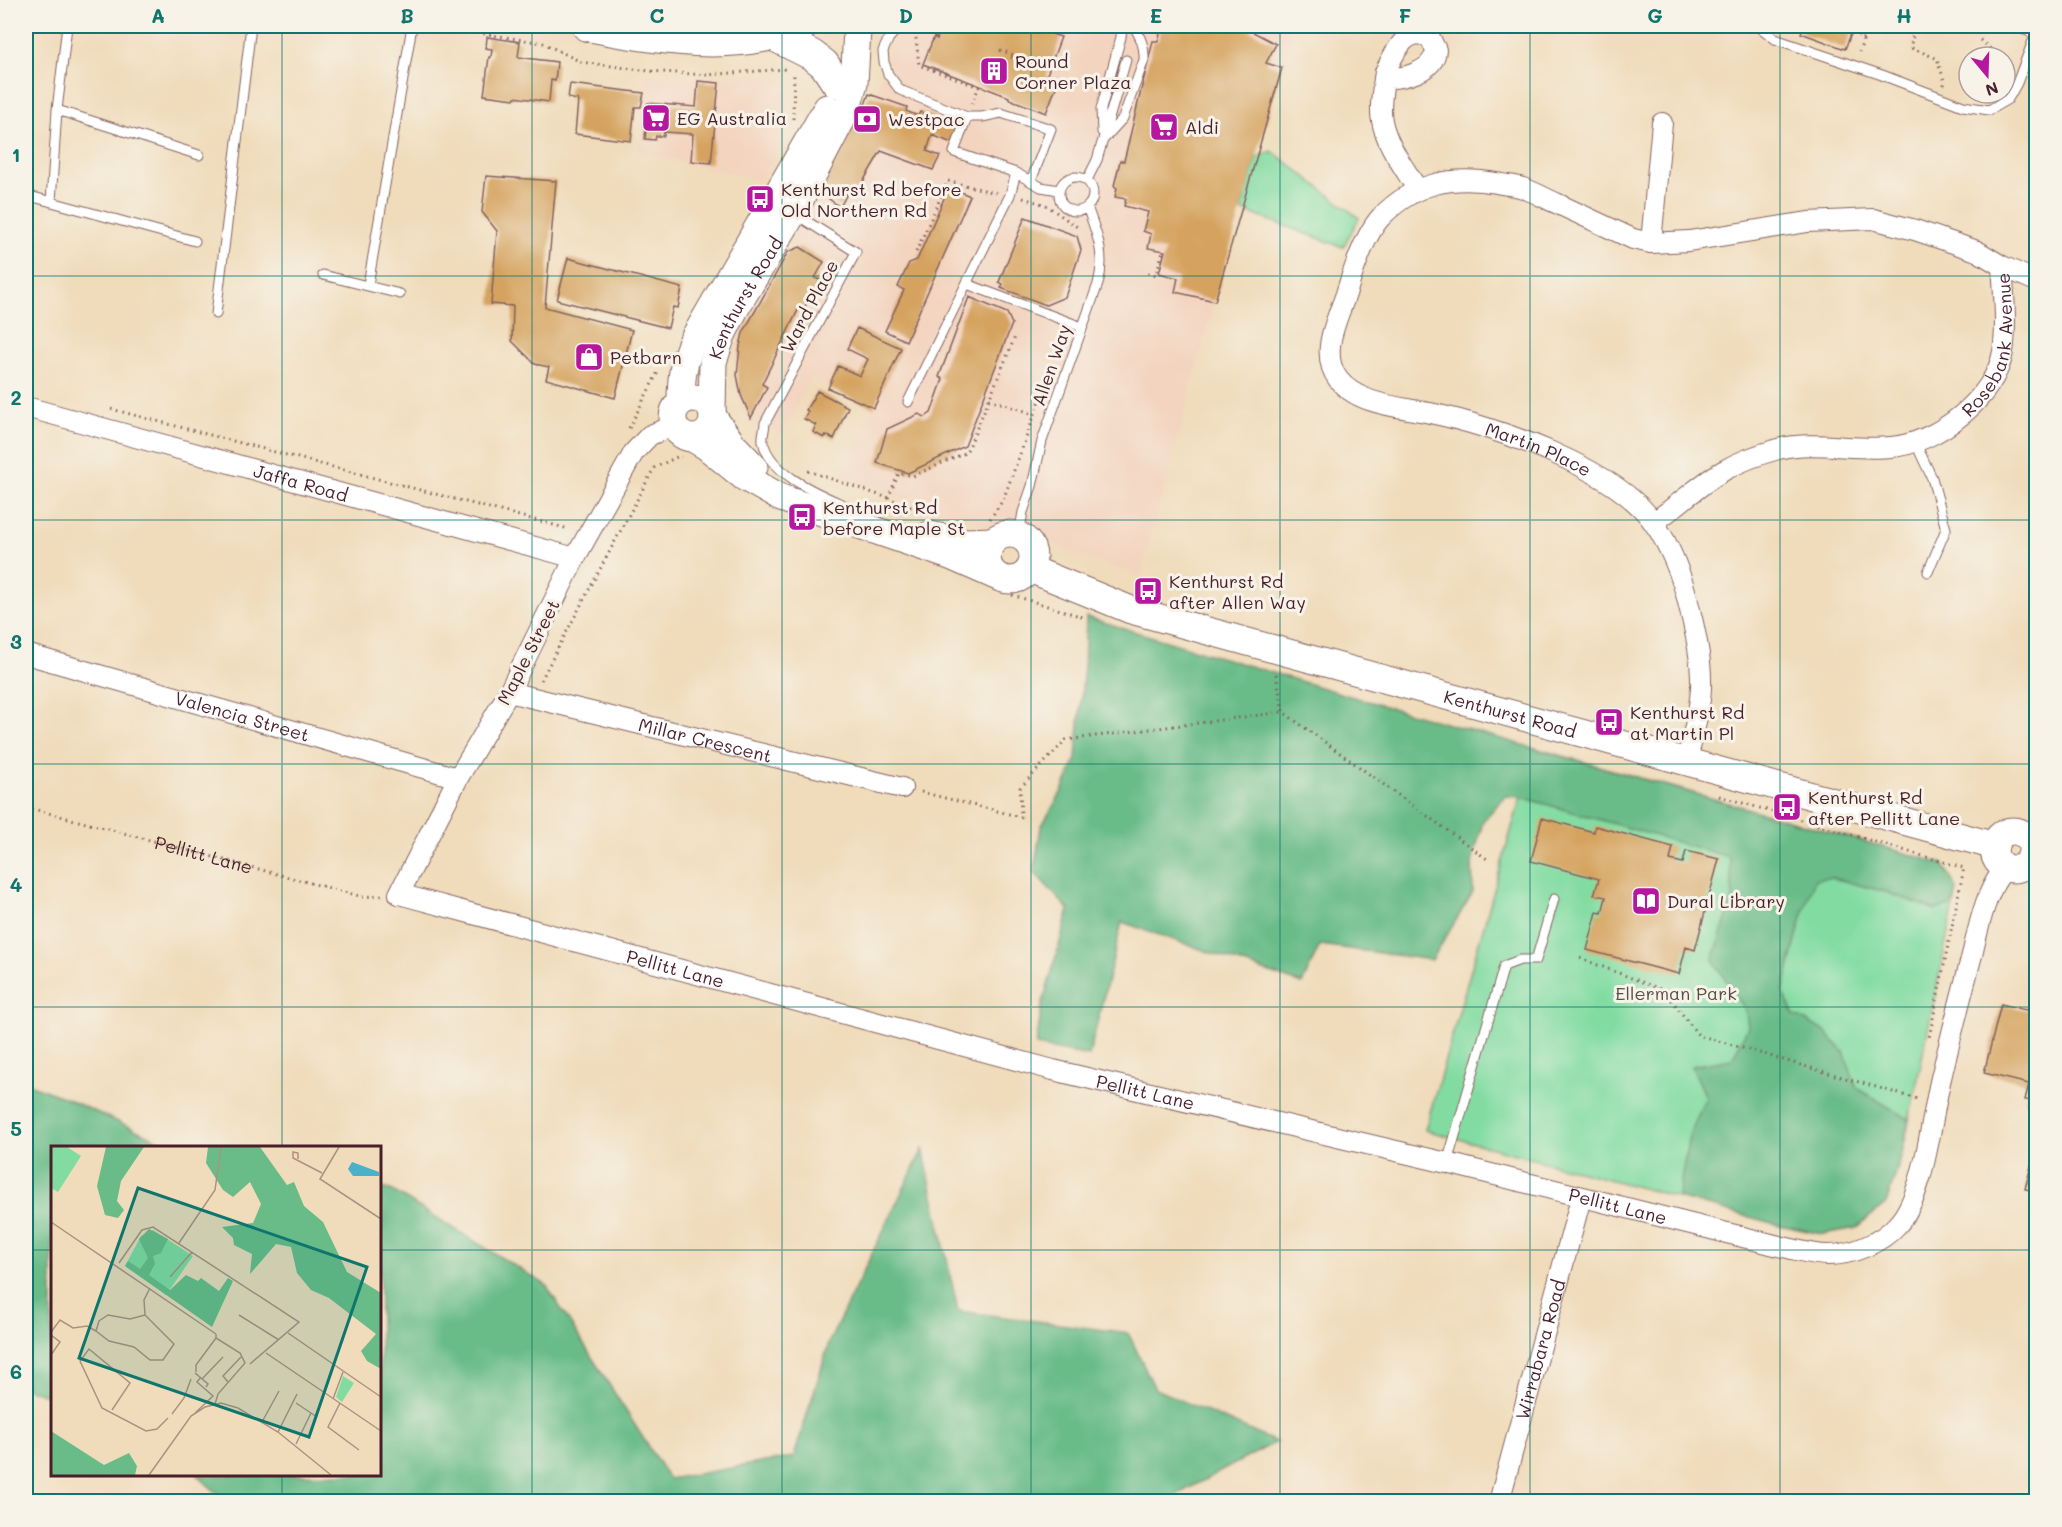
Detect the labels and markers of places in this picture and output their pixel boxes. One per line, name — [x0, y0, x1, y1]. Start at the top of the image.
place label: Round Corner Plaza — [1015, 49, 1131, 94]
building icon: Round Corner Plaza — [978, 55, 1010, 87]
supermarket icon: EG Australia — [640, 102, 672, 134]
bank icon: Westpac — [851, 103, 883, 135]
place label: EG Australia — [677, 106, 787, 130]
place label: Westpac — [888, 107, 965, 131]
supermarket icon: Aldi — [1148, 111, 1180, 143]
place label: Aldi — [1185, 115, 1219, 139]
place label: Kenthurst Rd before Old Northern Rd — [781, 177, 962, 222]
bus stop icon: Kenthurst Rd before Old Northern Rd — [744, 183, 776, 215]
shop icon: Petbarn — [573, 341, 605, 373]
place label: Petbarn — [610, 345, 682, 369]
place label: Kenthurst Rd before Maple St — [823, 495, 965, 540]
bus stop icon: Kenthurst Rd before Maple St — [786, 501, 818, 533]
place label: Kenthurst Rd after Allen Way — [1169, 569, 1306, 614]
bus stop icon: Kenthurst Rd after Allen Way — [1132, 575, 1164, 607]
place label: Kenthurst Rd at Martin Pl — [1630, 700, 1744, 745]
bus stop icon: Kenthurst Rd at Martin Pl — [1593, 706, 1625, 738]
place label: Kenthurst Rd after Pellitt Lane — [1808, 785, 1960, 830]
bus stop icon: Kenthurst Rd after Pellitt Lane — [1771, 791, 1803, 823]
library icon: Dural Library — [1630, 885, 1662, 917]
place label: Dural Library — [1667, 889, 1785, 913]

